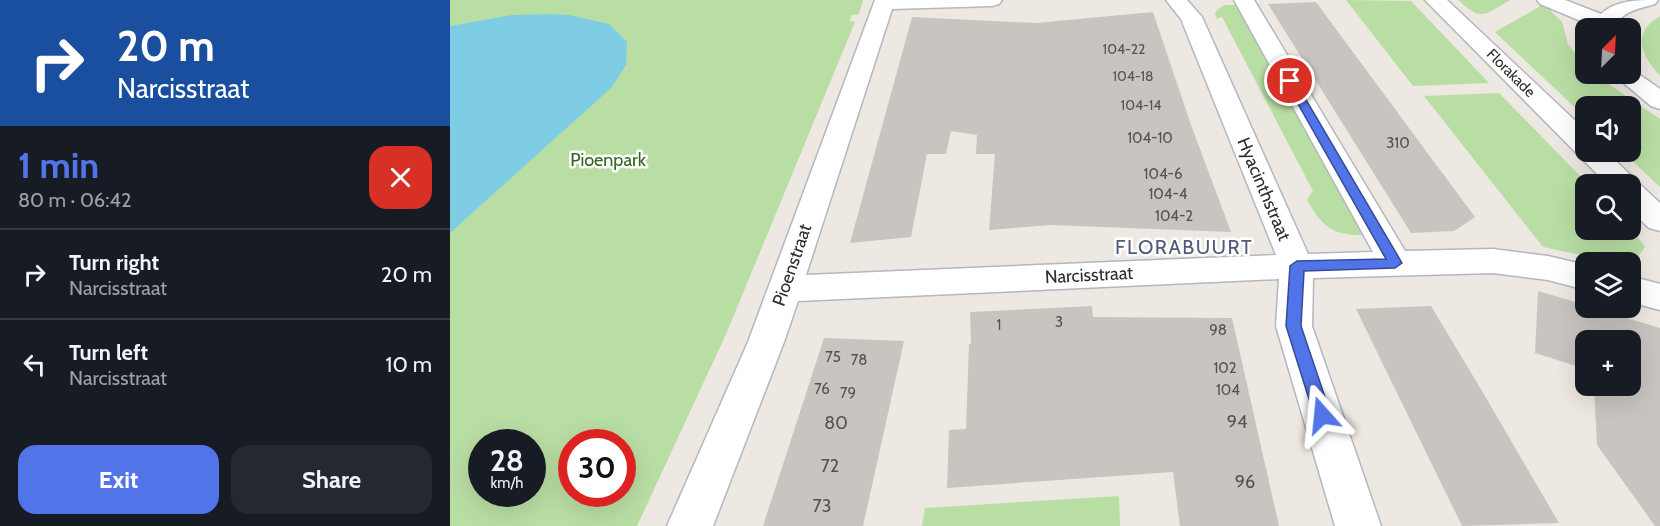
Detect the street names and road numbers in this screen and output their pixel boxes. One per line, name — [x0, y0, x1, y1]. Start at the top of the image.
street label: Florakade — [1483, 45, 1539, 101]
street label: Hyacinthstraat — [1232, 134, 1296, 244]
street label: Pioenstraat — [768, 221, 816, 309]
street label: Narcisstraat — [1044, 262, 1134, 288]

